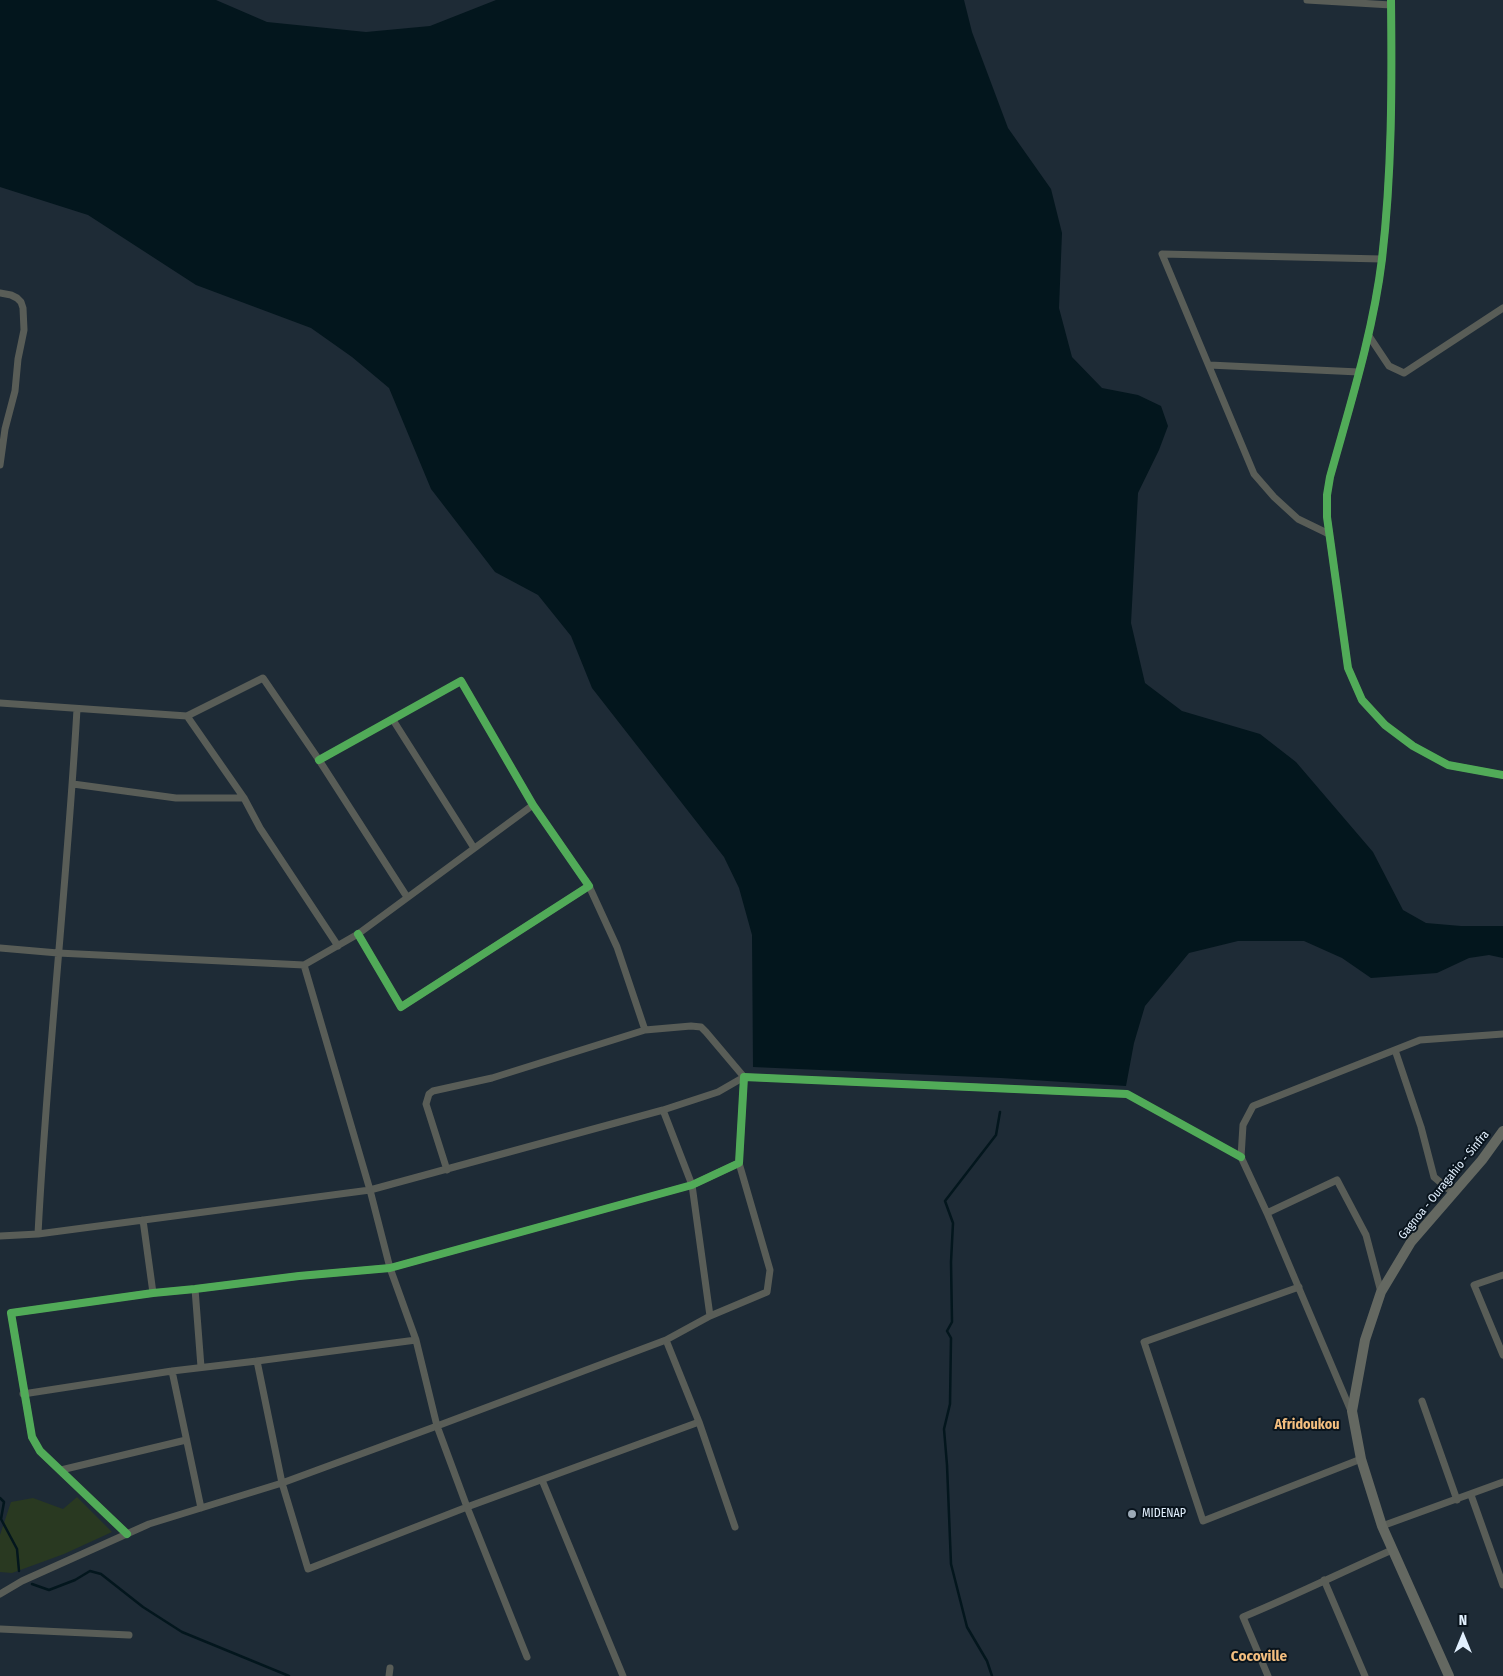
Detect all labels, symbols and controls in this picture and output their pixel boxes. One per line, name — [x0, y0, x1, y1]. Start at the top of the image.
street label: Gagnoa - Ouragahio - Sinfra — [1396, 1128, 1492, 1242]
district label: Afridoukou — [1274, 1417, 1340, 1433]
place label: MIDENAP — [1142, 1507, 1186, 1521]
marker: MIDENAP — [1126, 1508, 1138, 1520]
north arrow — [1438, 1611, 1488, 1661]
text: N — [1459, 1612, 1467, 1629]
district label: Cocoville — [1231, 1648, 1287, 1666]

